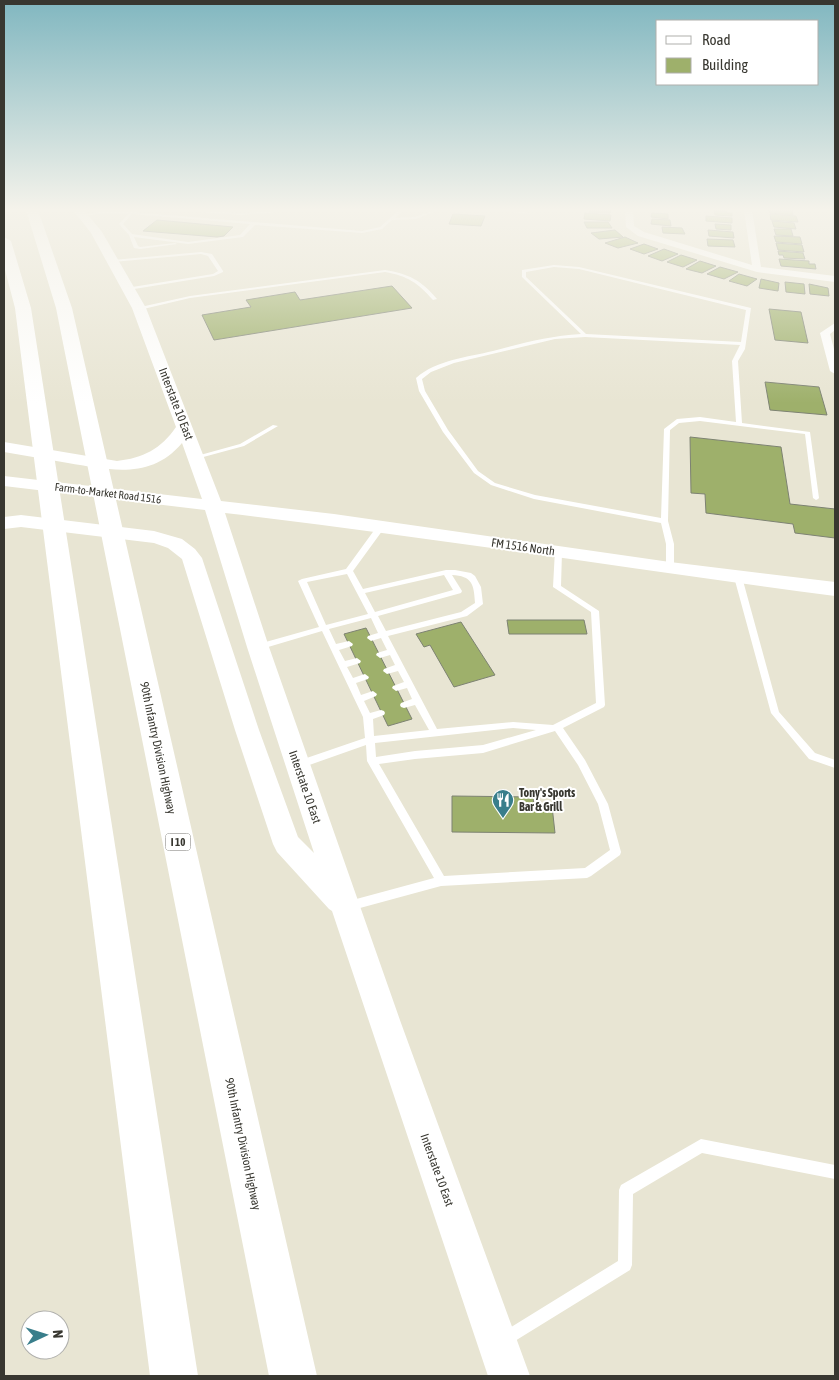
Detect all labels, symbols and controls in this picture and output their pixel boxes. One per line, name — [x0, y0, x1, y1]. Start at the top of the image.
legend — [656, 20, 819, 85]
text: Road — [702, 31, 731, 48]
text: Building — [702, 56, 748, 73]
street label: Interstate 10 East — [156, 366, 196, 443]
street label: Farm-to-Market Road 1516 — [54, 480, 162, 506]
street label: FM 1516 North — [490, 536, 556, 558]
street label: 90th Infantry Division Highway — [137, 681, 179, 816]
street label: Interstate 10 East — [286, 749, 324, 826]
place label: Tony's Sports Bar & Grill — [519, 786, 576, 814]
restaurant icon: Tony's Sports Bar & Grill — [491, 788, 515, 819]
road number: I 10 — [166, 834, 190, 850]
street label: 90th Infantry Division Highway — [222, 1077, 264, 1212]
street label: Interstate 10 East — [417, 1132, 457, 1209]
north arrow — [20, 1310, 70, 1360]
text: N — [50, 1329, 66, 1339]

